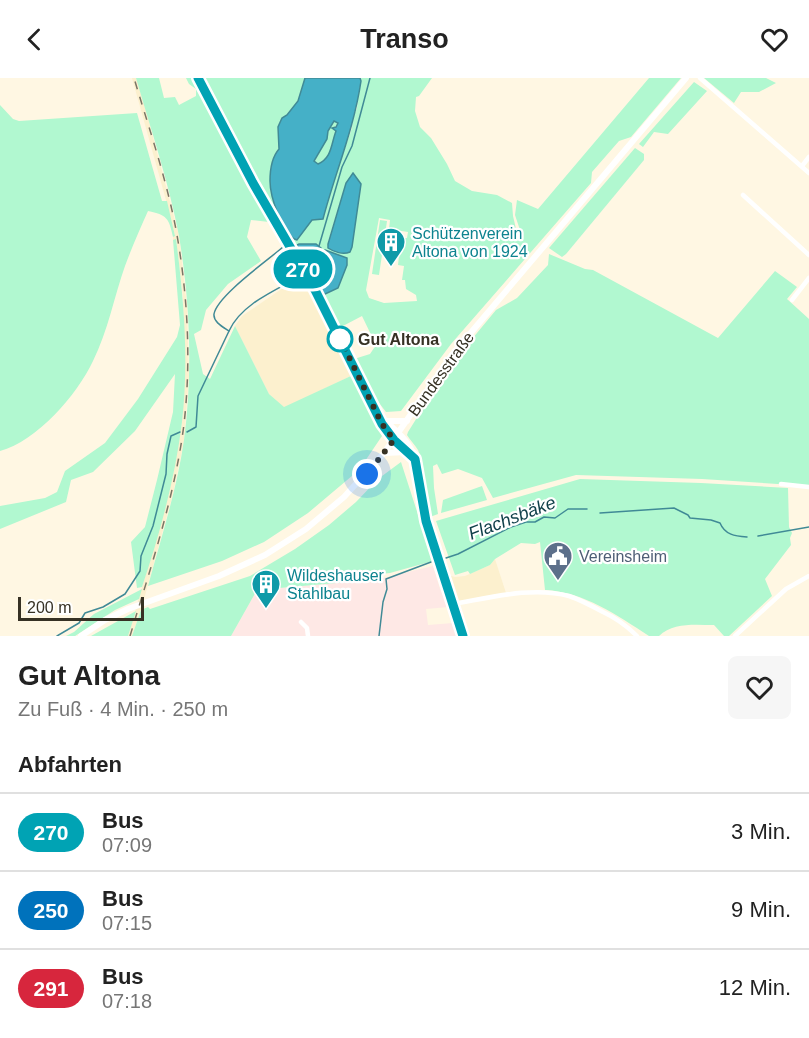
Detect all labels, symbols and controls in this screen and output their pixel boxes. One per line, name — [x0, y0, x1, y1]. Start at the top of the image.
icon: back — [18, 23, 51, 56]
icon: heart — [758, 23, 791, 56]
text: Transo — [360, 24, 449, 54]
place label: Schützenverein Altona von 1924 — [412, 225, 528, 260]
building icon: Schützenverein Altona von 1924 — [375, 226, 407, 268]
line badge: 270 — [268, 250, 338, 288]
text: 270 — [285, 258, 321, 281]
marker: Gut Altona — [327, 326, 353, 352]
street label: Bundesstraße — [405, 329, 477, 419]
place label: Gut Altona — [358, 331, 439, 348]
your location — [352, 459, 382, 489]
water label: Flachsbäke — [465, 492, 559, 544]
public building icon: Vereinsheim — [542, 540, 574, 582]
place label: Vereinsheim — [579, 548, 667, 565]
place label: Wildeshauser Stahlbau — [287, 567, 385, 602]
building icon: Wildeshauser Stahlbau — [250, 568, 282, 610]
scale bar — [18, 594, 144, 622]
text: 200 m — [27, 599, 71, 616]
button: heart — [728, 656, 791, 719]
text: Gut Altona — [18, 660, 160, 691]
text: Zu Fuß · 4 Min. · 250 m — [18, 698, 228, 720]
text: Abfahrten — [18, 752, 122, 777]
text: Bus — [102, 808, 144, 833]
text: 3 Min. — [731, 819, 791, 844]
text: 270 — [33, 821, 69, 844]
text: 07:09 — [102, 834, 152, 856]
text: Bus — [102, 886, 144, 911]
text: 9 Min. — [731, 897, 791, 922]
text: 250 — [33, 899, 69, 922]
text: 07:15 — [102, 912, 152, 934]
text: Bus — [102, 964, 144, 989]
text: 12 Min. — [719, 975, 791, 1000]
text: 291 — [33, 977, 69, 1000]
text: 07:18 — [102, 990, 152, 1012]

